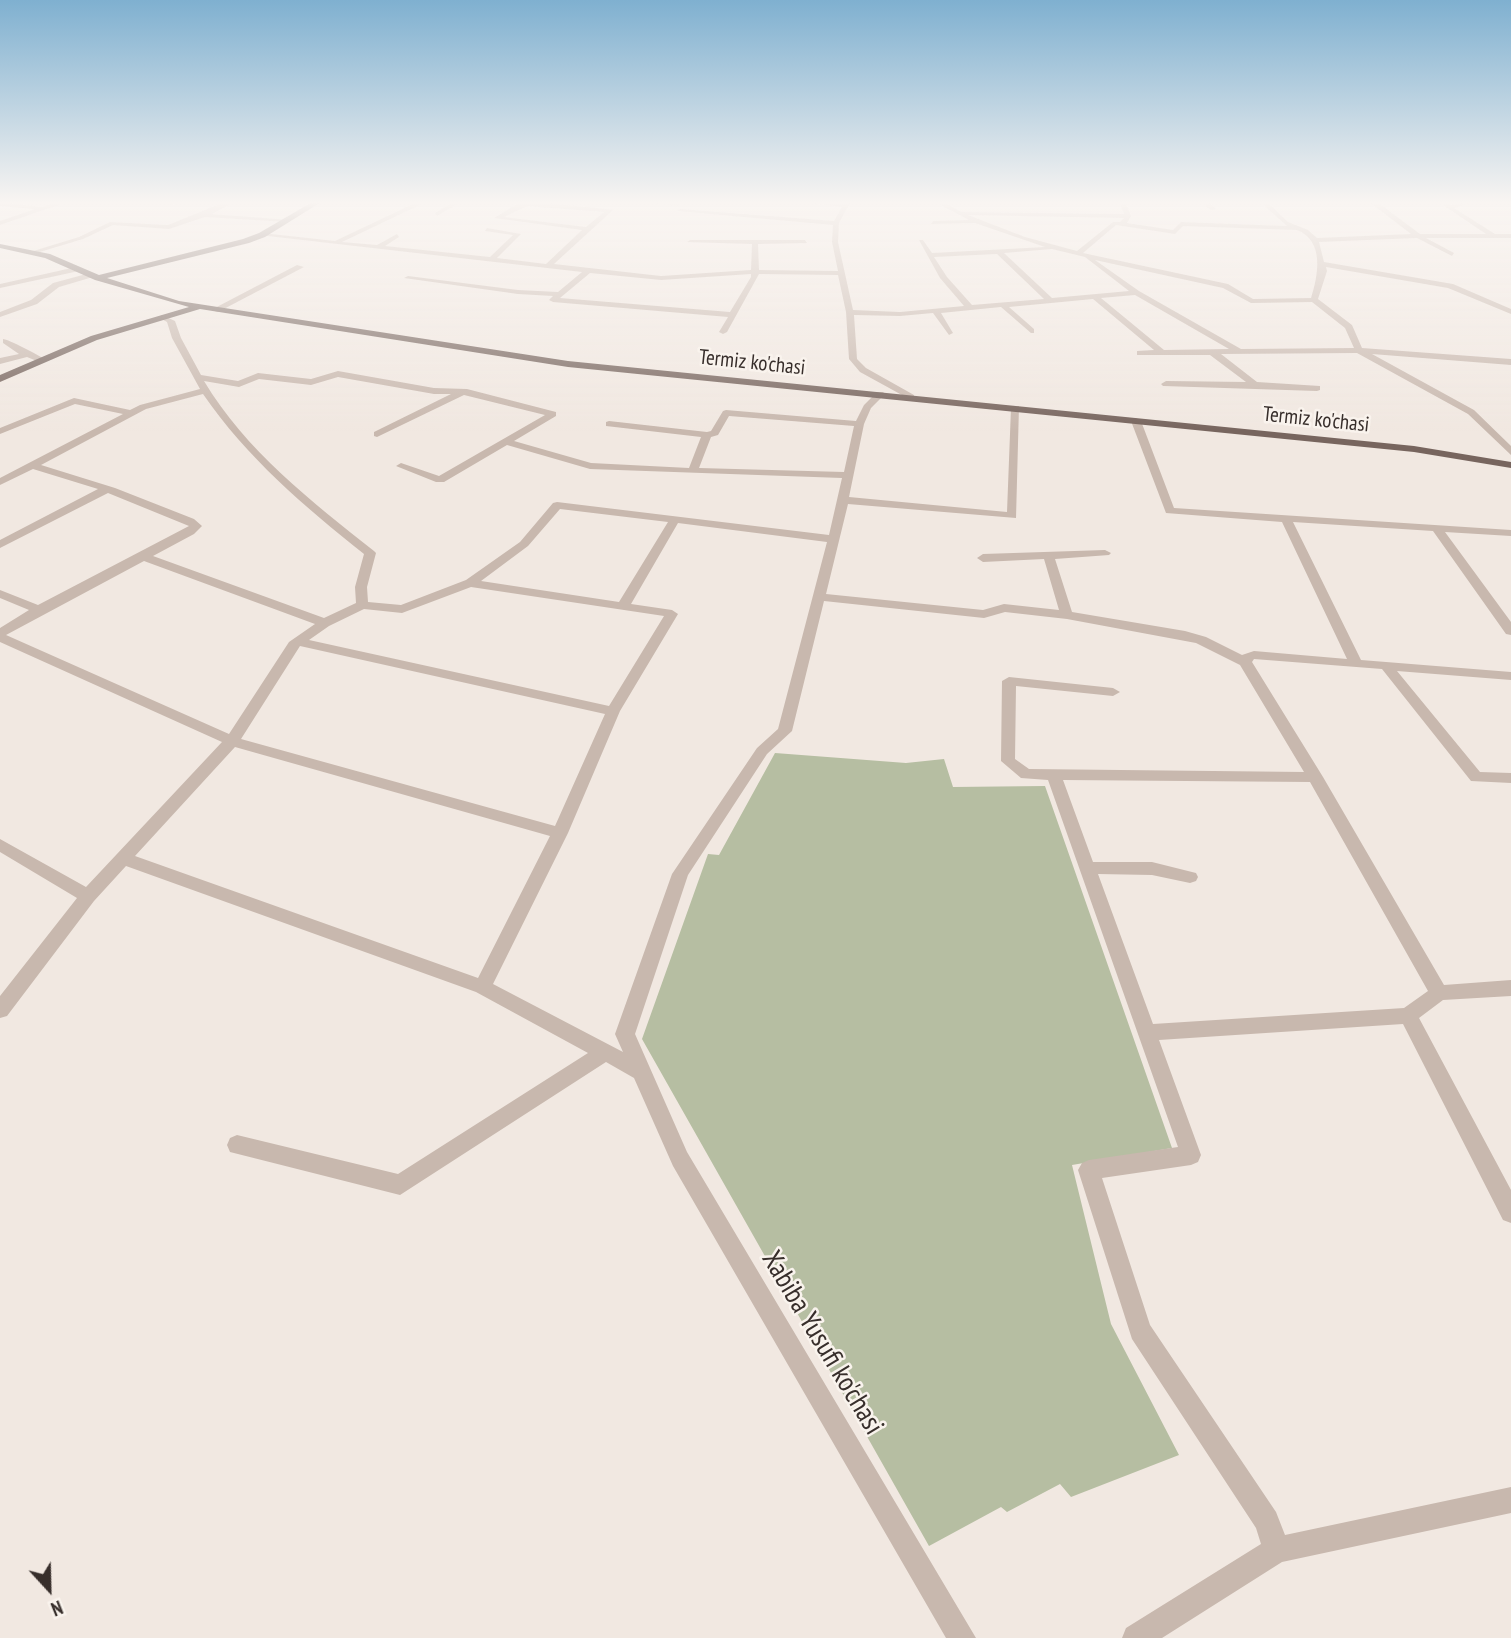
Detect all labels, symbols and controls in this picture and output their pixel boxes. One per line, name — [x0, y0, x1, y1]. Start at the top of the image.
street label: Termiz ko'chasi — [698, 345, 806, 381]
street label: Termiz ko'chasi — [1262, 402, 1370, 438]
street label: Xabiba Yusufi ko'chasi — [754, 1245, 890, 1441]
north arrow — [14, 1554, 84, 1624]
text: N — [48, 1595, 66, 1622]

